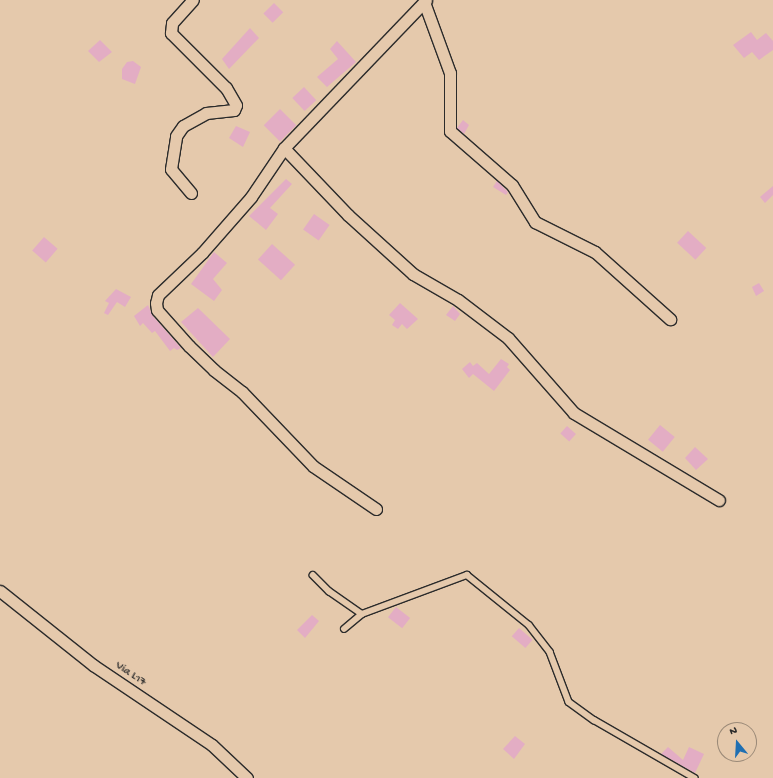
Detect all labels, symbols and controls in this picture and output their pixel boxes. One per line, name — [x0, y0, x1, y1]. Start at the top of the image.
street label: Via L17 — [112, 659, 148, 691]
north arrow — [717, 722, 757, 762]
text: N — [728, 725, 739, 738]

